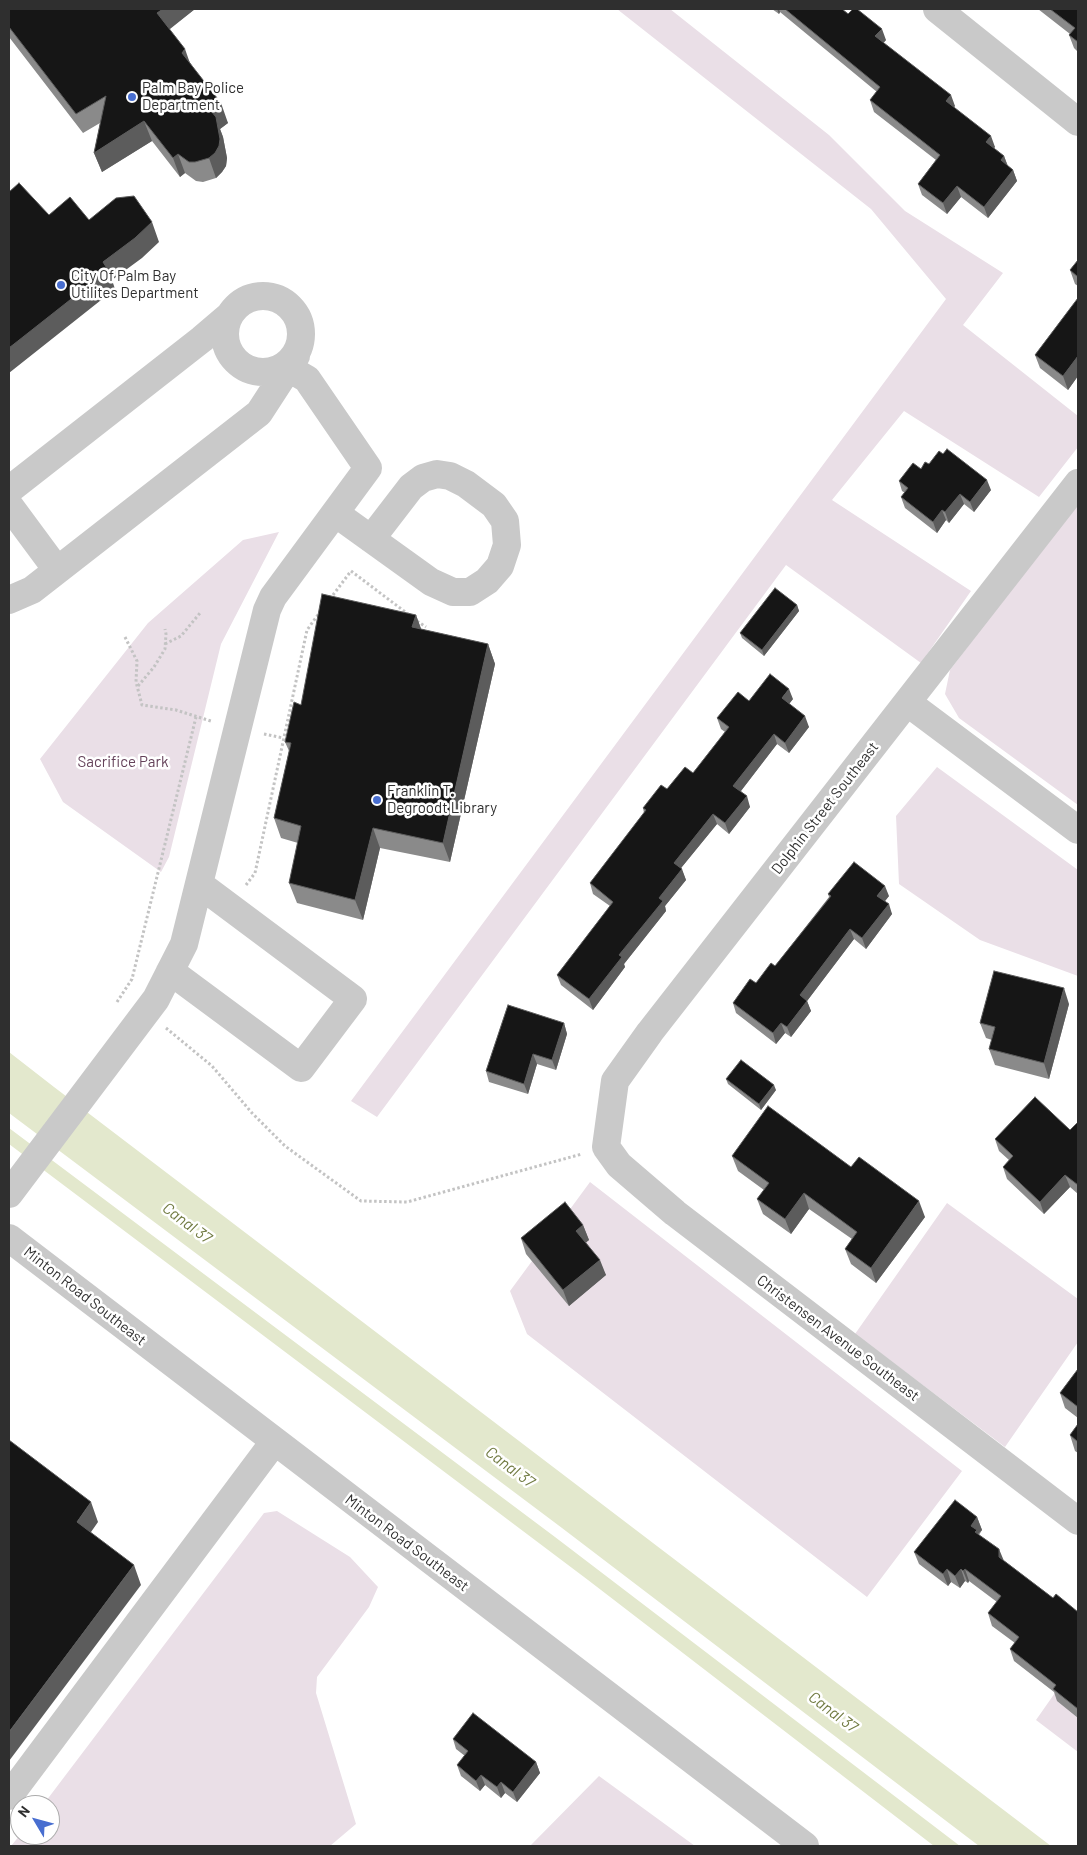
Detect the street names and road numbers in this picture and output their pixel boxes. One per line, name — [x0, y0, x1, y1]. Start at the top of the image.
street label: Dolphin Street Southeast — [768, 738, 882, 878]
street label: Minton Road Southeast — [20, 1243, 150, 1349]
street label: Christensen Avenue Southeast — [753, 1271, 923, 1405]
street label: Minton Road Southeast — [342, 1491, 472, 1595]

